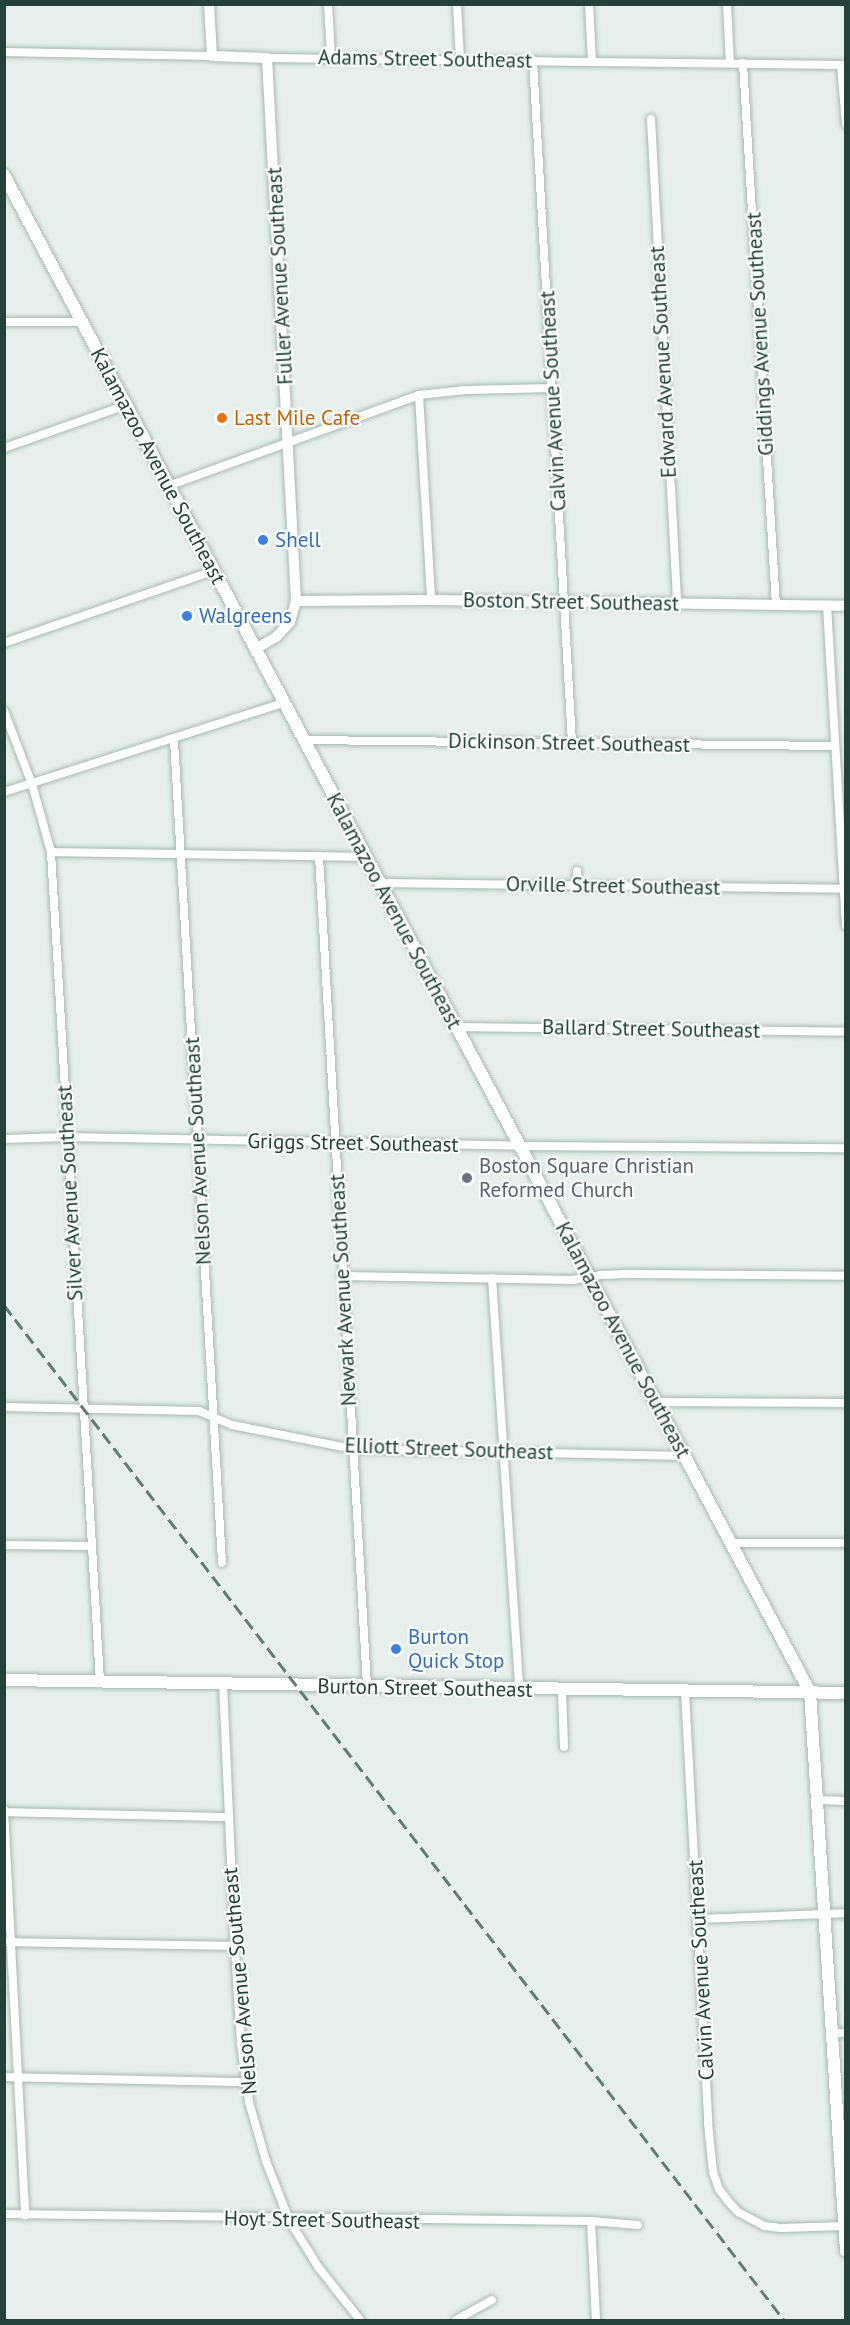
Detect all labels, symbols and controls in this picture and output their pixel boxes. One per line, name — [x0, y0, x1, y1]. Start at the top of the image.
street label: Adams Street Southeast — [318, 45, 532, 73]
street label: Fuller Avenue Southeast — [262, 166, 298, 386]
street label: Giddings Avenue Southeast — [741, 211, 779, 457]
street label: Edward Avenue Southeast — [644, 245, 682, 479]
street label: Calvin Avenue Southeast — [535, 290, 571, 512]
street label: Kalamazoo Avenue Southeast — [85, 343, 231, 589]
place label: Last Mile Cafe — [234, 405, 360, 431]
marker: Last Mile Cafe — [215, 411, 229, 425]
place label: Shell — [275, 527, 321, 553]
marker: Shell — [256, 533, 270, 547]
street label: Boston Street Southeast — [463, 588, 679, 616]
place label: Walgreens — [199, 603, 292, 629]
marker: Walgreens — [180, 609, 194, 623]
street label: Dickinson Street Southeast — [448, 728, 690, 758]
street label: Kalamazoo Avenue Southeast — [321, 788, 467, 1034]
street label: Orville Street Southeast — [506, 872, 720, 900]
street label: Ballard Street Southeast — [542, 1014, 760, 1044]
street label: Nelson Avenue Southeast — [179, 1036, 217, 1266]
street label: Silver Avenue Southeast — [52, 1084, 88, 1302]
street label: Griggs Street Southeast — [247, 1129, 459, 1157]
place label: Boston Square Christian Reformed Church — [479, 1153, 694, 1203]
marker: Boston Square Christian Reformed Church — [460, 1171, 474, 1185]
street label: Newark Avenue Southeast — [324, 1173, 362, 1407]
street label: Kalamazoo Avenue Southeast — [550, 1217, 696, 1463]
street label: Elliott Street Southeast — [344, 1433, 554, 1465]
place label: Burton Quick Stop — [408, 1624, 505, 1674]
marker: Burton Quick Stop — [389, 1642, 403, 1656]
street label: Burton Street Southeast — [317, 1674, 533, 1702]
street label: Calvin Avenue Southeast — [683, 1859, 719, 2081]
street label: Nelson Avenue Southeast — [217, 1866, 263, 2096]
street label: Hoyt Street Southeast — [224, 2206, 420, 2234]

